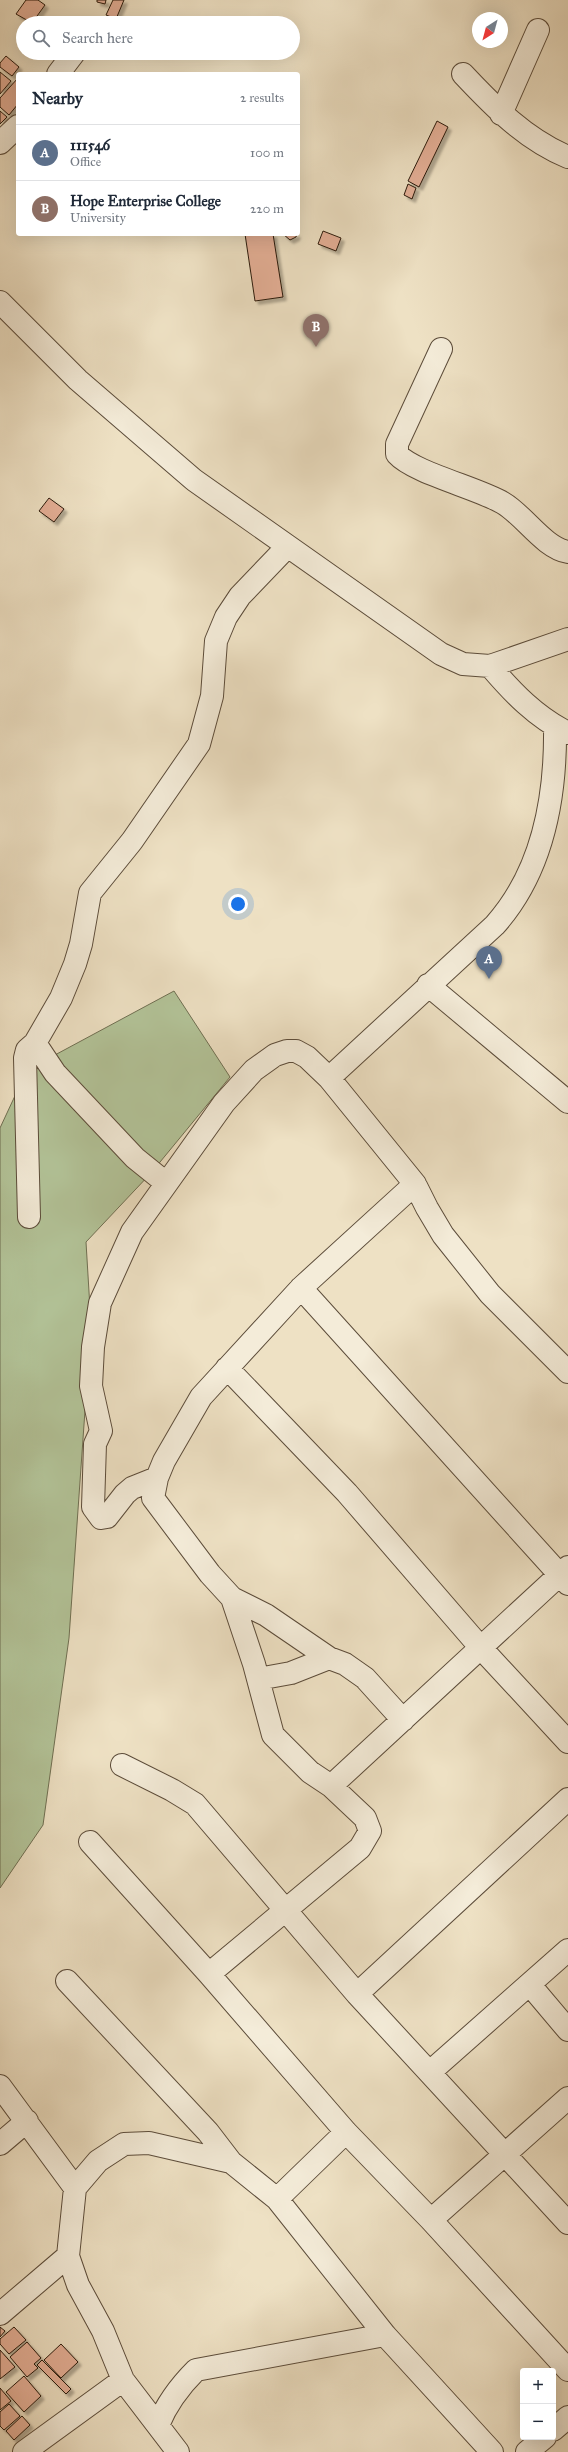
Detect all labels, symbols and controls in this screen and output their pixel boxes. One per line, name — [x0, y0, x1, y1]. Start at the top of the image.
north arrow — [472, 12, 508, 48]
search box — [16, 16, 300, 60]
icon: search — [30, 27, 52, 49]
text: Search here — [62, 29, 133, 47]
text: Nearby — [32, 88, 83, 109]
text: 2 results — [240, 90, 284, 106]
text: 111546 — [70, 136, 110, 154]
text: A — [41, 145, 49, 161]
text: 100 m — [250, 145, 284, 161]
text: Office — [70, 154, 101, 170]
text: Hope Enterprise College — [70, 192, 221, 210]
text: B — [41, 201, 49, 217]
text: 220 m — [250, 201, 284, 217]
text: University — [70, 210, 126, 226]
pin: B — [303, 314, 329, 347]
your location — [228, 894, 248, 914]
pin: A — [476, 946, 502, 979]
map controls — [520, 2368, 556, 2440]
button: + — [520, 2368, 556, 2404]
button: − — [520, 2404, 556, 2440]

